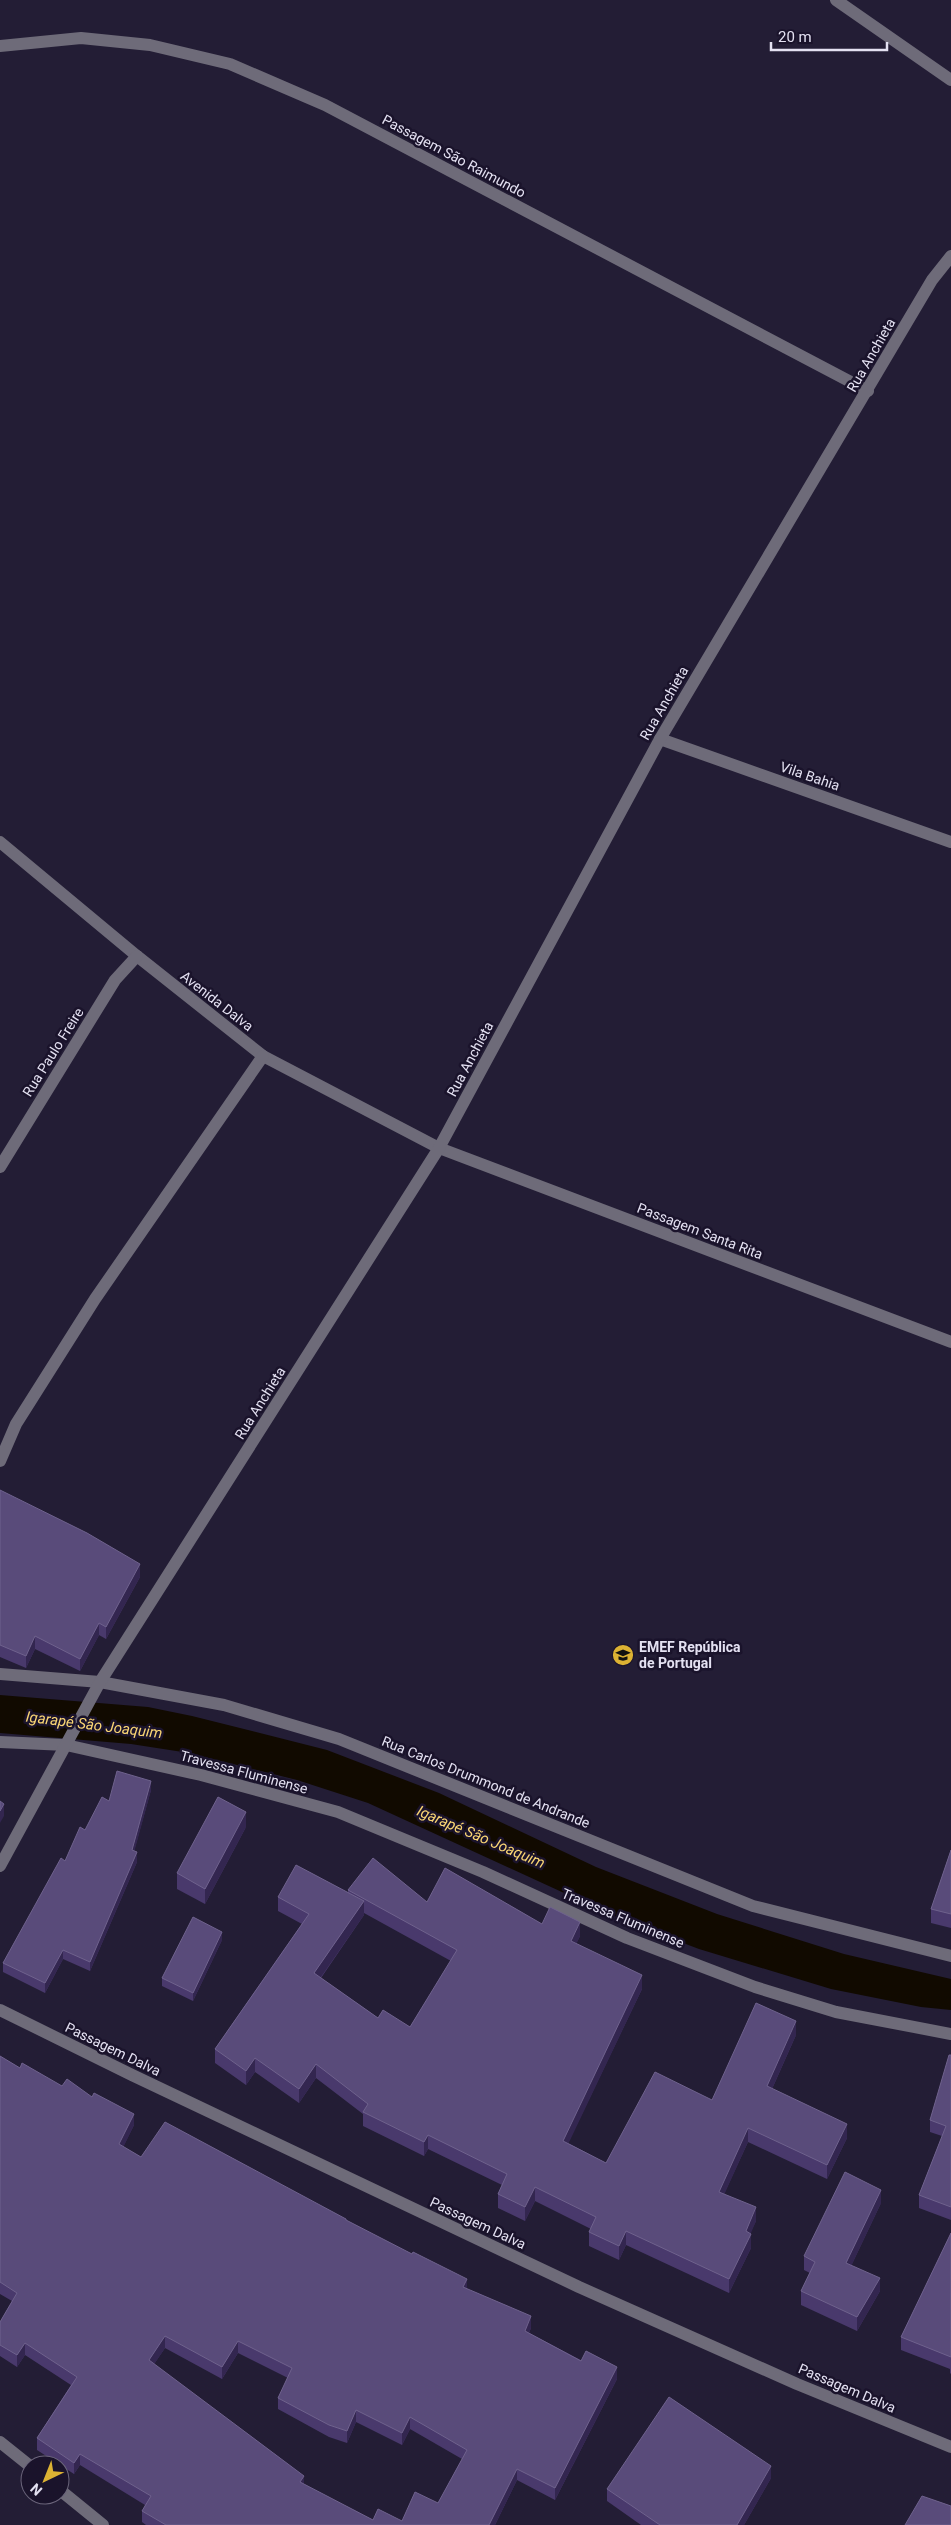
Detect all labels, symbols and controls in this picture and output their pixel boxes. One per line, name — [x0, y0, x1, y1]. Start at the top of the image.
scale bar — [771, 20, 887, 52]
text: 20 m — [778, 28, 812, 46]
street label: Passagem São Raimundo — [380, 111, 528, 201]
street label: Rua Anchieta — [843, 315, 899, 395]
street label: Rua Anchieta — [636, 663, 692, 743]
street label: Vila Bahia — [778, 758, 842, 794]
street label: Avenida Dalva — [178, 968, 256, 1034]
street label: Rua Paulo Freire — [19, 1005, 87, 1099]
street label: Rua Anchieta — [444, 1019, 496, 1099]
street label: Passagem Santa Rita — [635, 1200, 765, 1262]
street label: Rua Anchieta — [231, 1364, 289, 1442]
place label: EMEF República de Portugal — [639, 1639, 741, 1671]
school or university icon: EMEF República de Portugal — [611, 1643, 635, 1667]
water label: Igarapé São Joaquim — [25, 1708, 163, 1742]
street label: Rua Carlos Drummond de Andrande — [380, 1733, 592, 1831]
street label: Travessa Fluminense — [178, 1747, 310, 1797]
water label: Igarapé São Joaquim — [414, 1802, 548, 1872]
street label: Travessa Fluminense — [559, 1885, 687, 1951]
street label: Passagem Dalva — [63, 2019, 163, 2079]
street label: Passagem Dalva — [427, 2194, 529, 2252]
street label: Passagem Dalva — [796, 2360, 898, 2416]
north arrow — [20, 2455, 70, 2505]
text: N — [27, 2480, 45, 2499]

